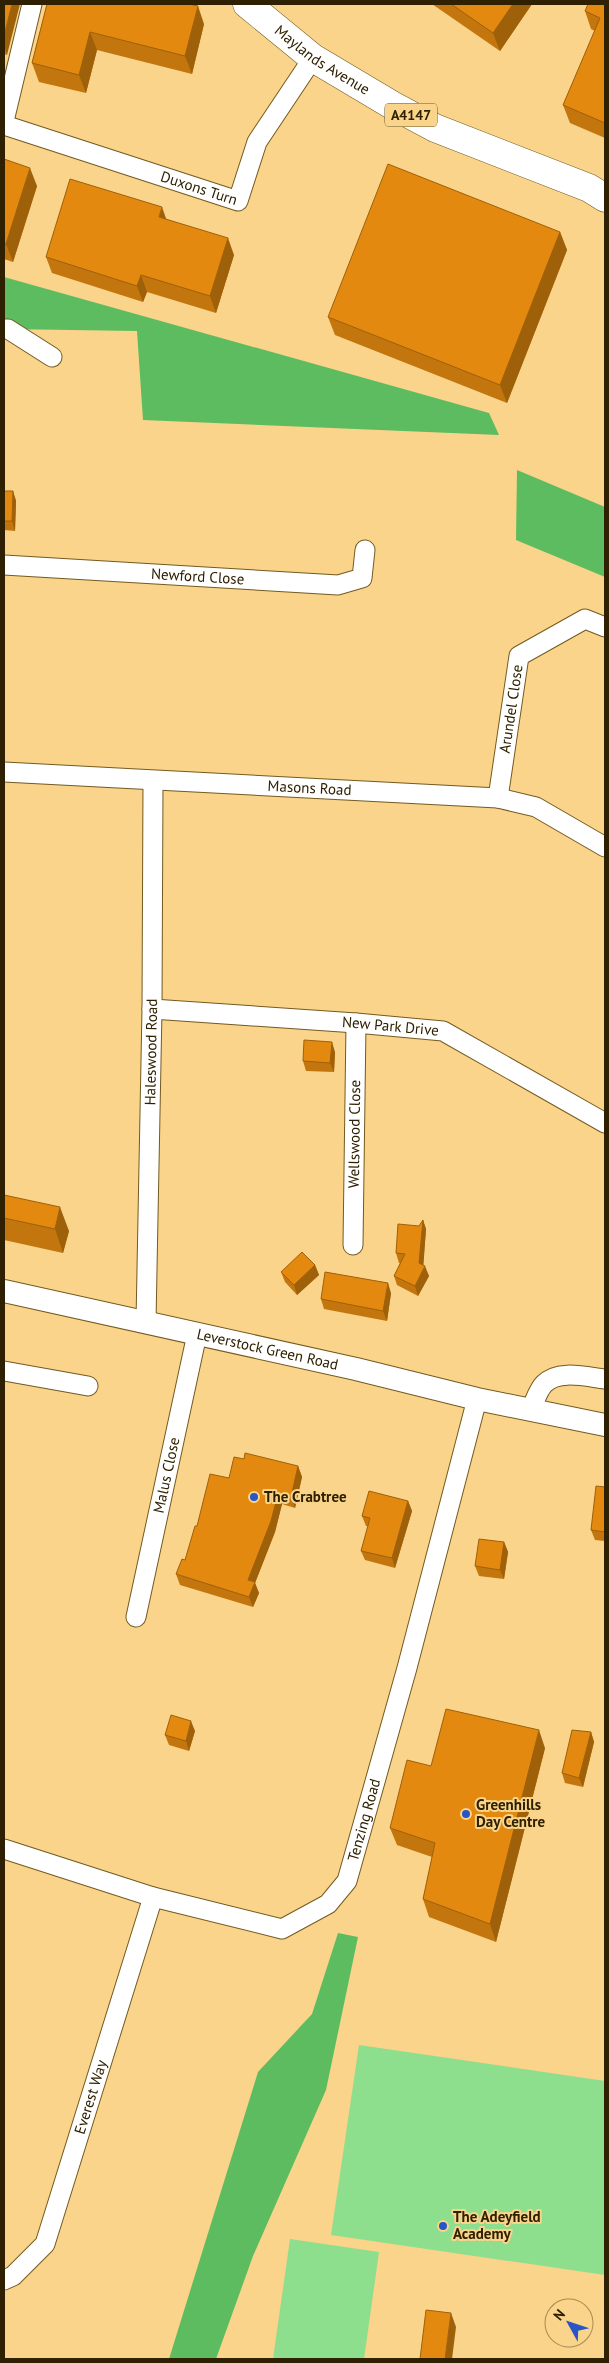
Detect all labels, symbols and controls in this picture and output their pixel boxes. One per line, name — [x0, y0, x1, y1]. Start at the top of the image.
street label: Maylands Avenue — [271, 21, 373, 99]
road number: A4147 — [385, 104, 437, 126]
street label: Duxons Turn — [158, 167, 240, 209]
street label: Newford Close — [150, 564, 245, 588]
street label: Arundel Close — [495, 663, 527, 754]
street label: Masons Road — [267, 776, 352, 799]
street label: Haleswood Road — [140, 999, 161, 1106]
street label: New Park Drive — [341, 1012, 440, 1040]
street label: Wellswood Close — [344, 1080, 364, 1188]
street label: Leverstock Green Road — [195, 1324, 340, 1374]
street label: Malus Close — [149, 1435, 183, 1515]
place label: The Crabtree — [264, 1487, 347, 1506]
marker: The Crabtree — [248, 1491, 260, 1503]
street label: Tenzing Road — [343, 1776, 384, 1863]
place label: Greenhills Day Centre — [476, 1795, 546, 1831]
marker: Greenhills Day Centre — [460, 1808, 472, 1820]
street label: Everest Way — [70, 2057, 111, 2136]
place label: The Adeyfield Academy — [453, 2207, 541, 2243]
marker: The Adeyfield Academy — [437, 2220, 449, 2232]
north arrow — [544, 2298, 594, 2348]
text: N — [549, 2305, 569, 2324]

